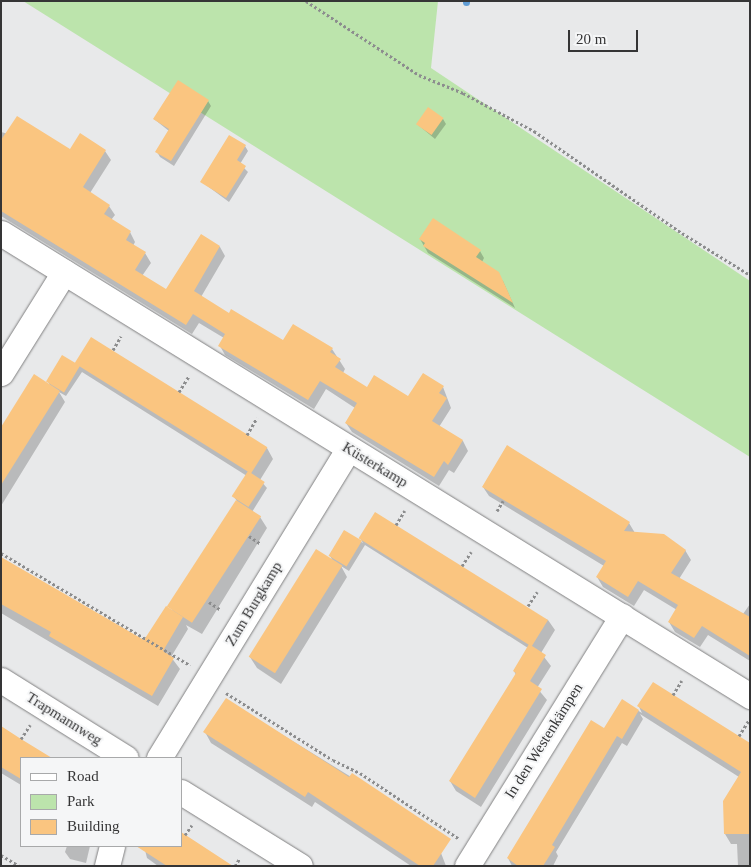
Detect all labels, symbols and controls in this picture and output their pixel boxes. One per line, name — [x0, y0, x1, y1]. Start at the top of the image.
scale bar — [571, 20, 641, 52]
text: 20 m — [576, 31, 606, 47]
street label: Küsterkamp — [339, 438, 411, 492]
street label: Zum Burgkamp — [222, 559, 286, 649]
street label: In den Westenkämpen — [501, 680, 587, 802]
street label: Trapmannweg — [23, 689, 105, 749]
legend — [20, 757, 182, 847]
text: Road — [67, 768, 99, 784]
text: Park — [67, 793, 95, 809]
text: Building — [67, 818, 120, 834]

